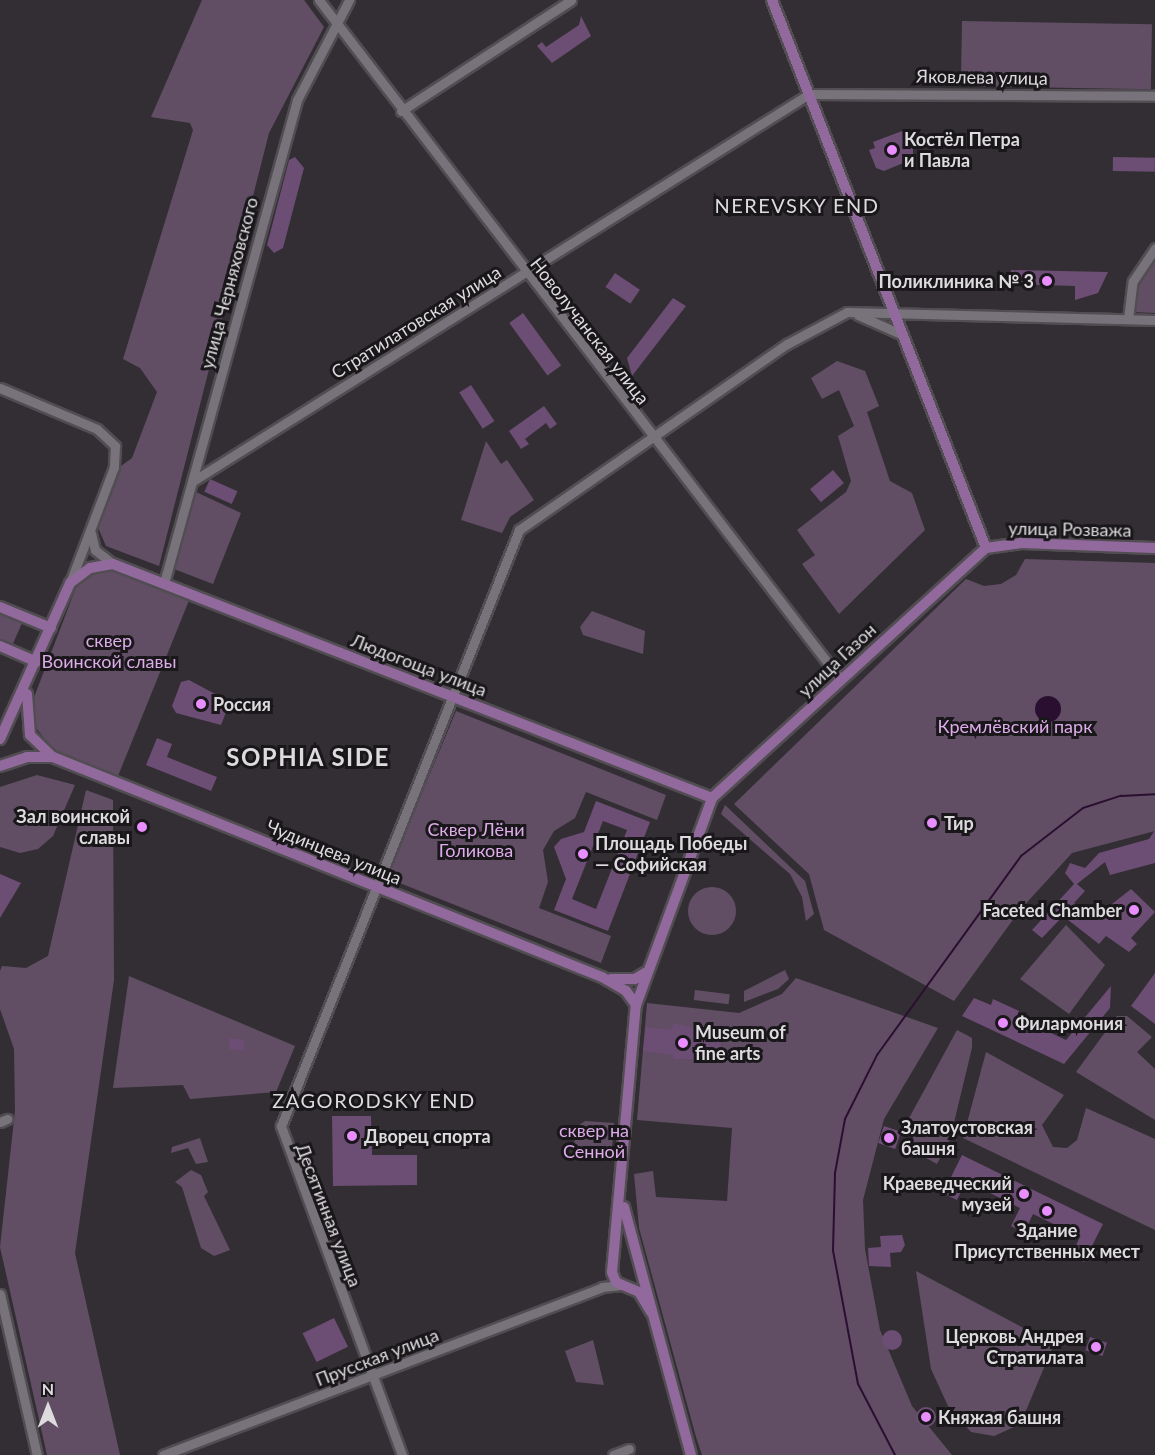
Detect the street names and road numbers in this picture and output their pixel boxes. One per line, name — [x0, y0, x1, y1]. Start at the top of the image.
street label: Яковлева улица — [916, 65, 1048, 89]
street label: улица Черняховского — [196, 195, 262, 371]
street label: Новолучанская улица — [526, 253, 654, 409]
street label: Стратилатовская улица — [327, 261, 505, 383]
street label: улица Розважа — [1008, 517, 1132, 541]
street label: улица Газон — [794, 619, 880, 701]
street label: Людогоща улица — [348, 629, 490, 701]
street label: Чудинцева улица — [263, 815, 405, 889]
street label: Десятинная улица — [292, 1140, 366, 1290]
street label: Прусская улица — [312, 1324, 442, 1390]

